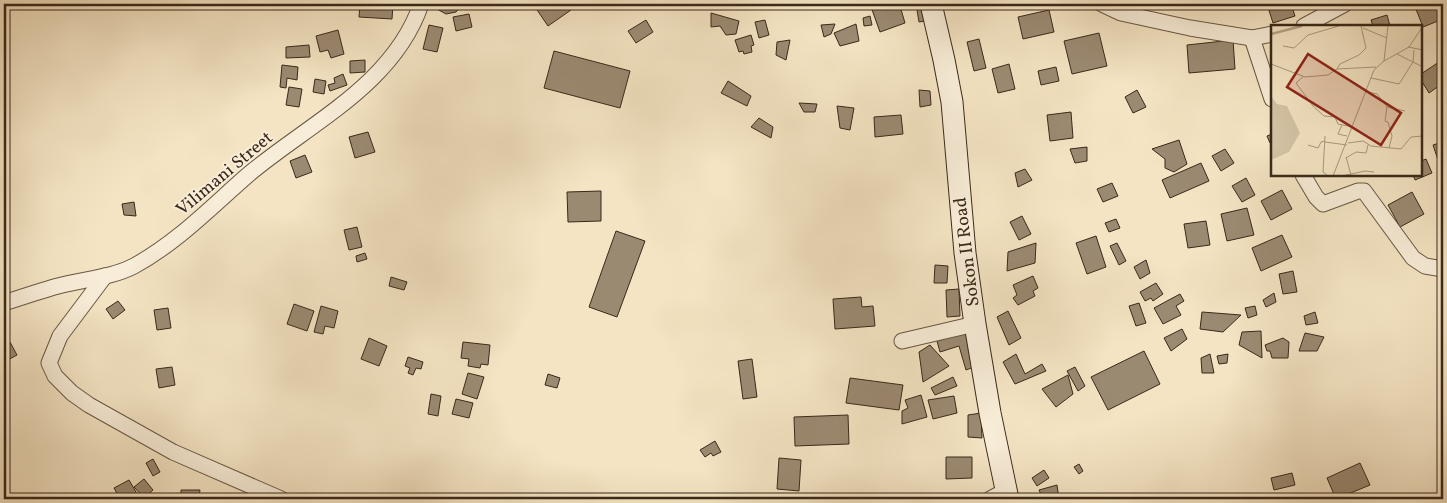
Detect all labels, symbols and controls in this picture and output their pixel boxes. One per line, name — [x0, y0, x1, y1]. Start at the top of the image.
inset map — [1271, 25, 1422, 176]
street label: Vilimani Street — [171, 126, 279, 222]
street label: Sokon II Road — [948, 196, 987, 308]

